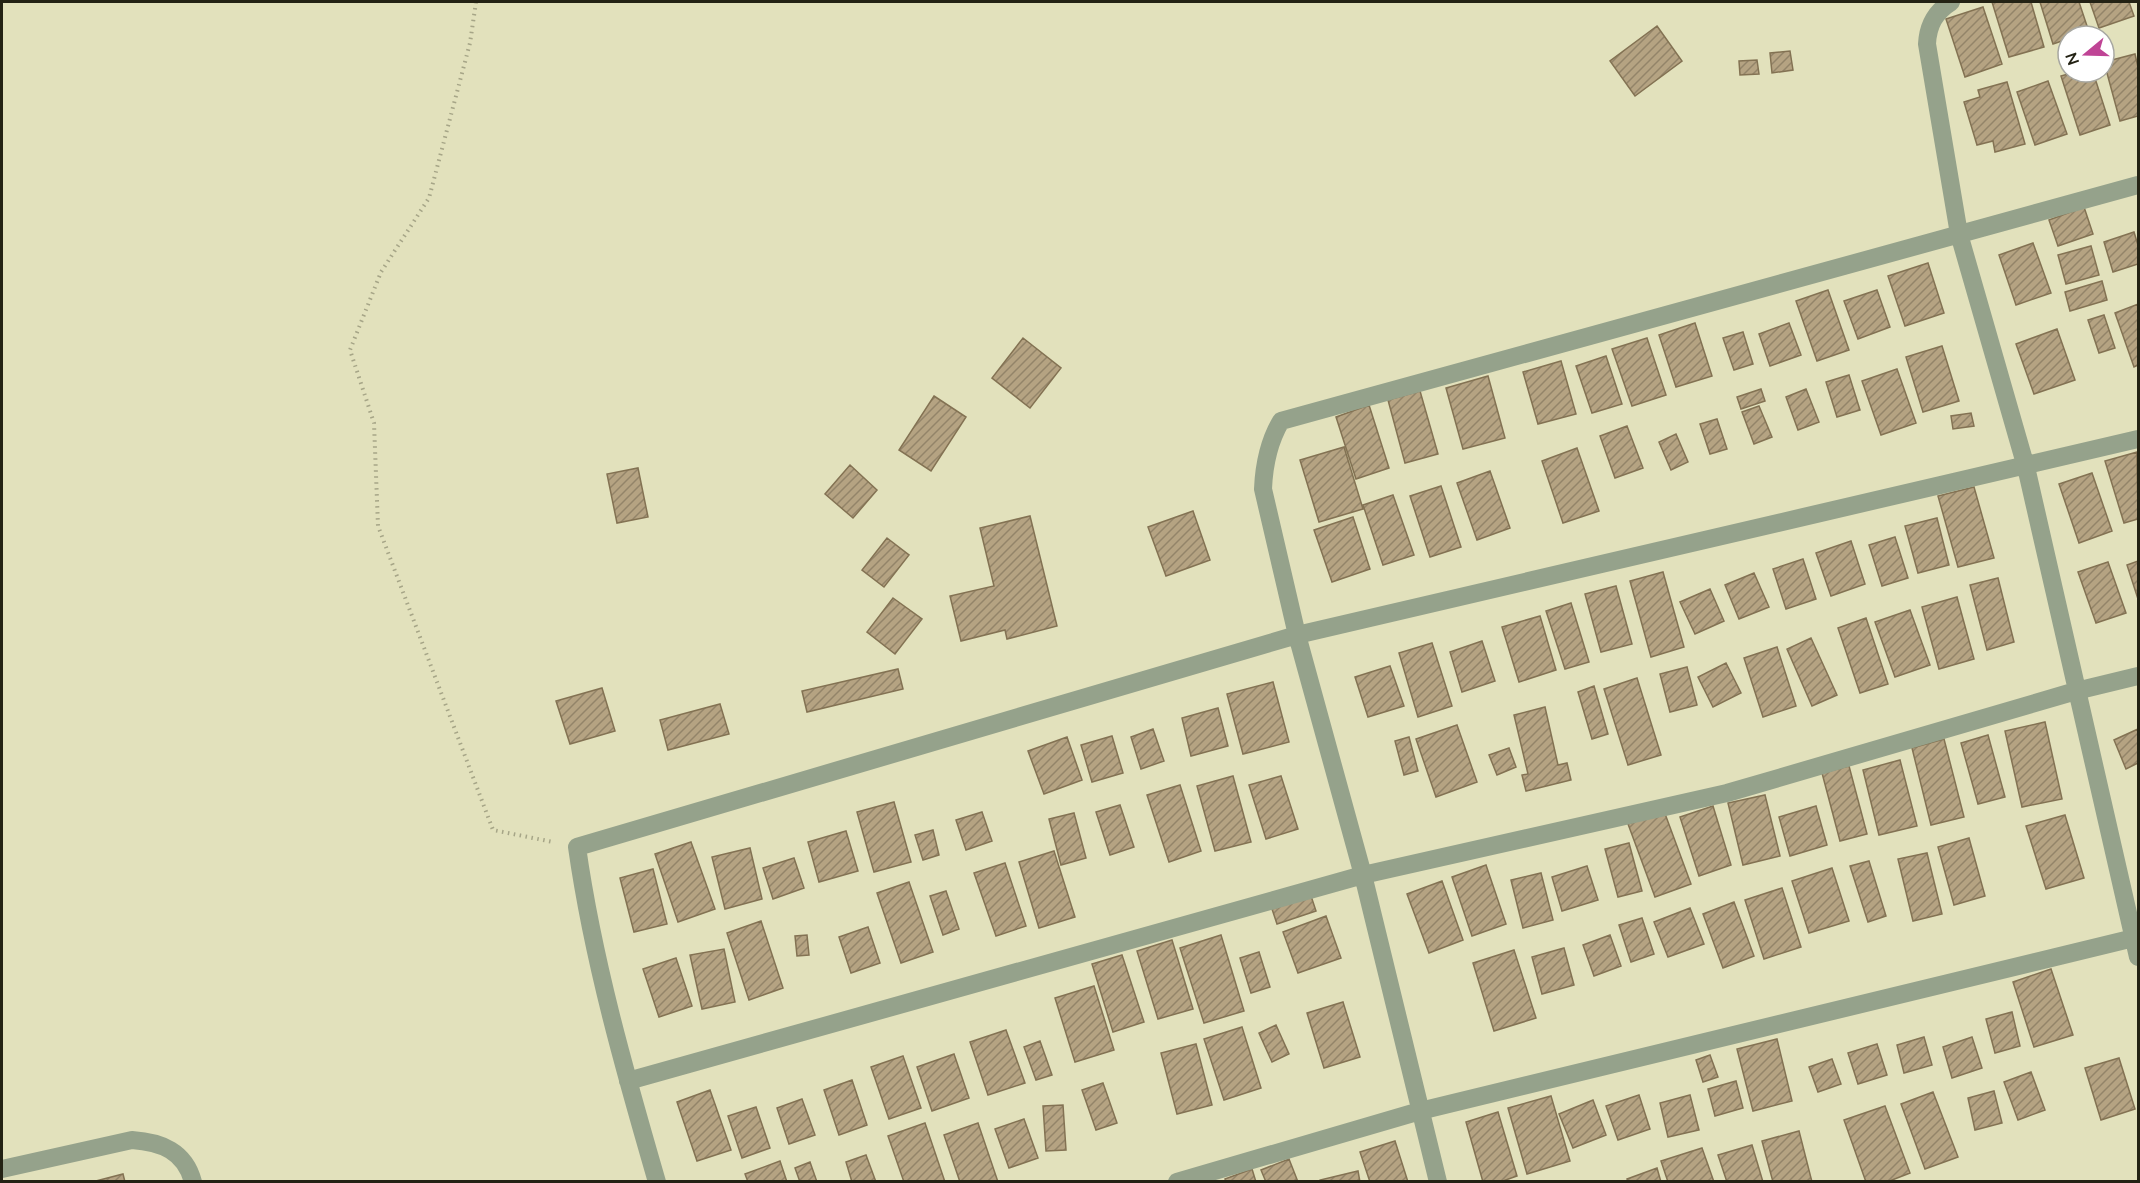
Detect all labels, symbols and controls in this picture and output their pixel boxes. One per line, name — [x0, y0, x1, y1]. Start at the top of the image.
north arrow — [2056, 24, 2116, 84]
text: N — [2060, 50, 2083, 68]

